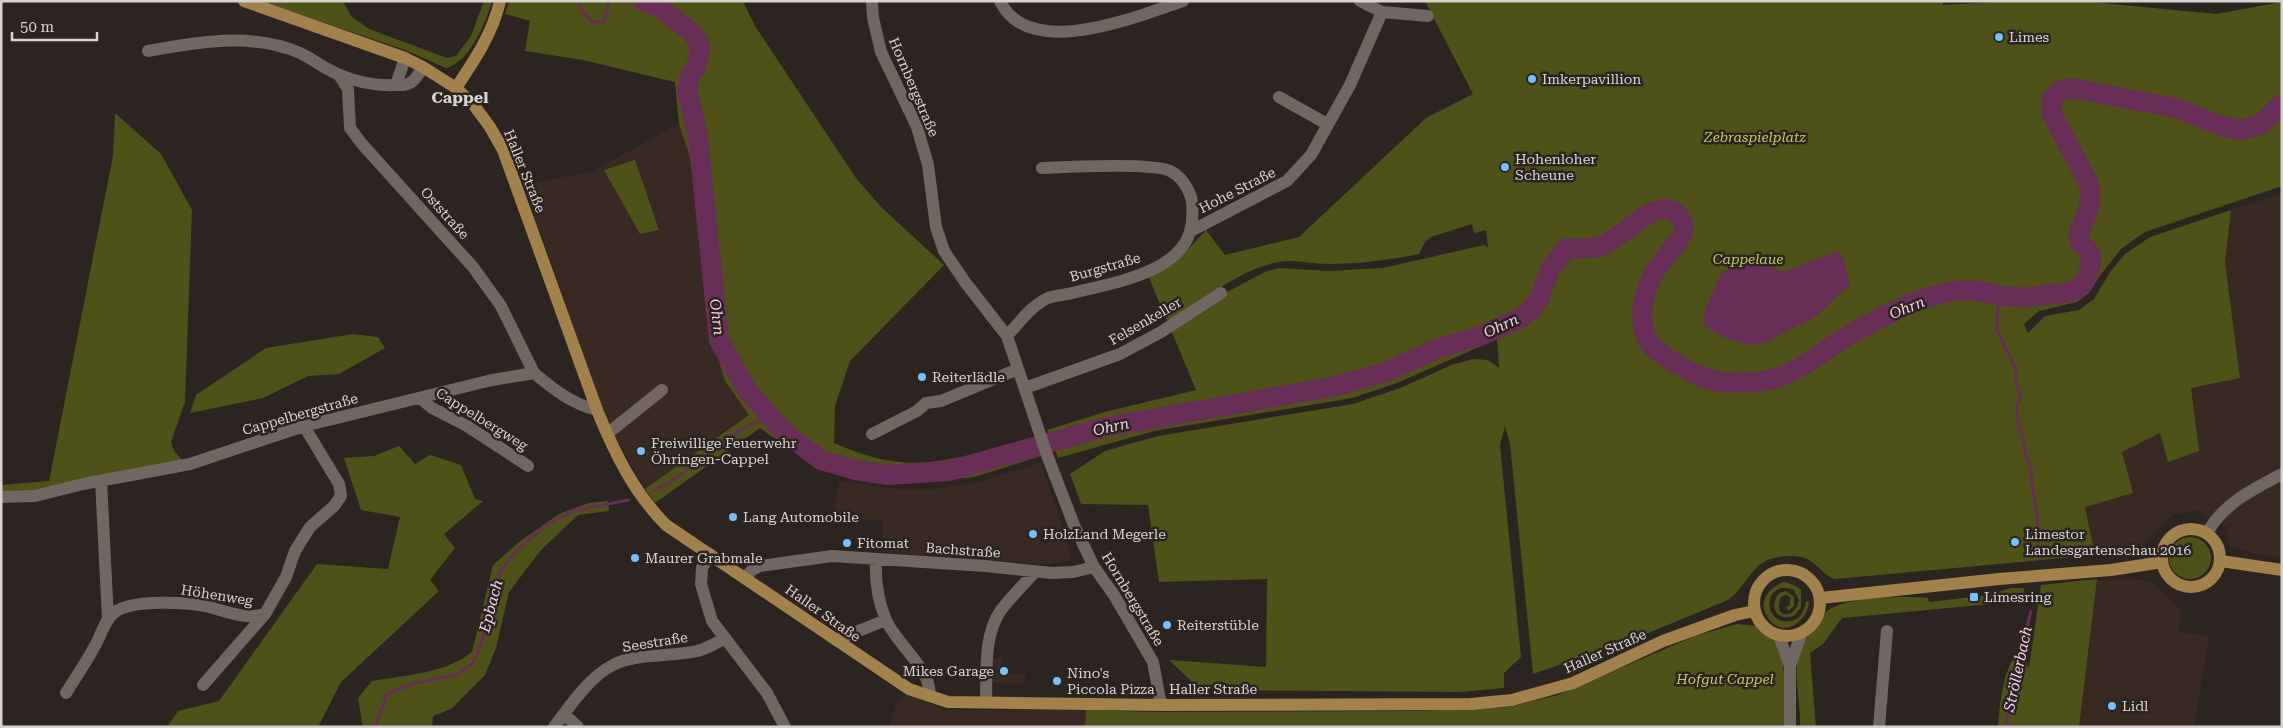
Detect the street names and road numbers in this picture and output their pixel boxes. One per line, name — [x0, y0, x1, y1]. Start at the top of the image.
street label: Hornbergstraße — [886, 35, 942, 139]
street label: Haller Straße — [501, 127, 549, 215]
street label: Hohe Straße — [1196, 164, 1278, 216]
street label: Oststraße — [417, 184, 473, 243]
street label: Burgstraße — [1068, 249, 1143, 285]
street label: Felsenkeller — [1106, 294, 1184, 348]
street label: Cappelbergweg — [433, 384, 531, 454]
street label: Cappelbergstraße — [240, 390, 360, 438]
street label: Bachstraße — [925, 539, 1001, 561]
street label: Hornbergstraße — [1099, 549, 1167, 649]
street label: Höhenweg — [180, 581, 254, 609]
street label: Haller Straße — [782, 581, 864, 645]
street label: Haller Straße — [1561, 626, 1649, 676]
street label: Seestraße — [621, 629, 689, 655]
street label: Haller Straße — [1169, 681, 1257, 697]

